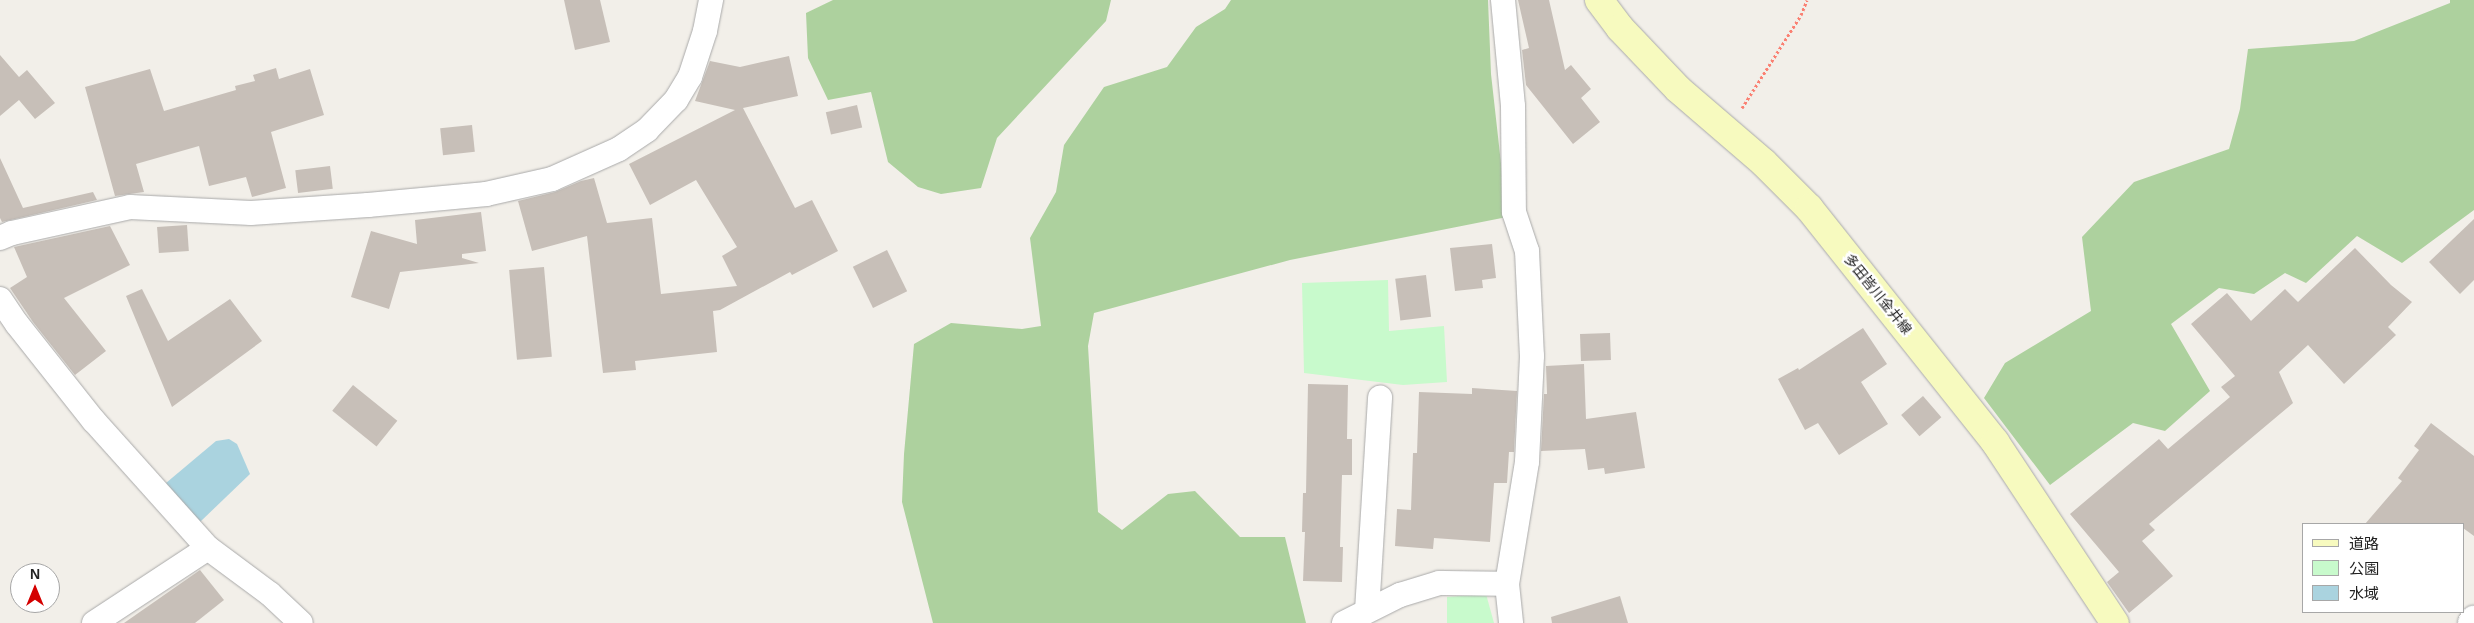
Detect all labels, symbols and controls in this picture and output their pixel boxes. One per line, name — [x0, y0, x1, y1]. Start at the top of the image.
street label: 多田皆川金井線 — [1841, 251, 1915, 337]
legend — [2302, 523, 2464, 613]
text: 道路 — [2349, 535, 2379, 552]
text: 公園 — [2349, 560, 2379, 577]
north arrow — [10, 563, 60, 613]
text: N — [30, 566, 40, 582]
text: 水域 — [2349, 585, 2379, 602]

